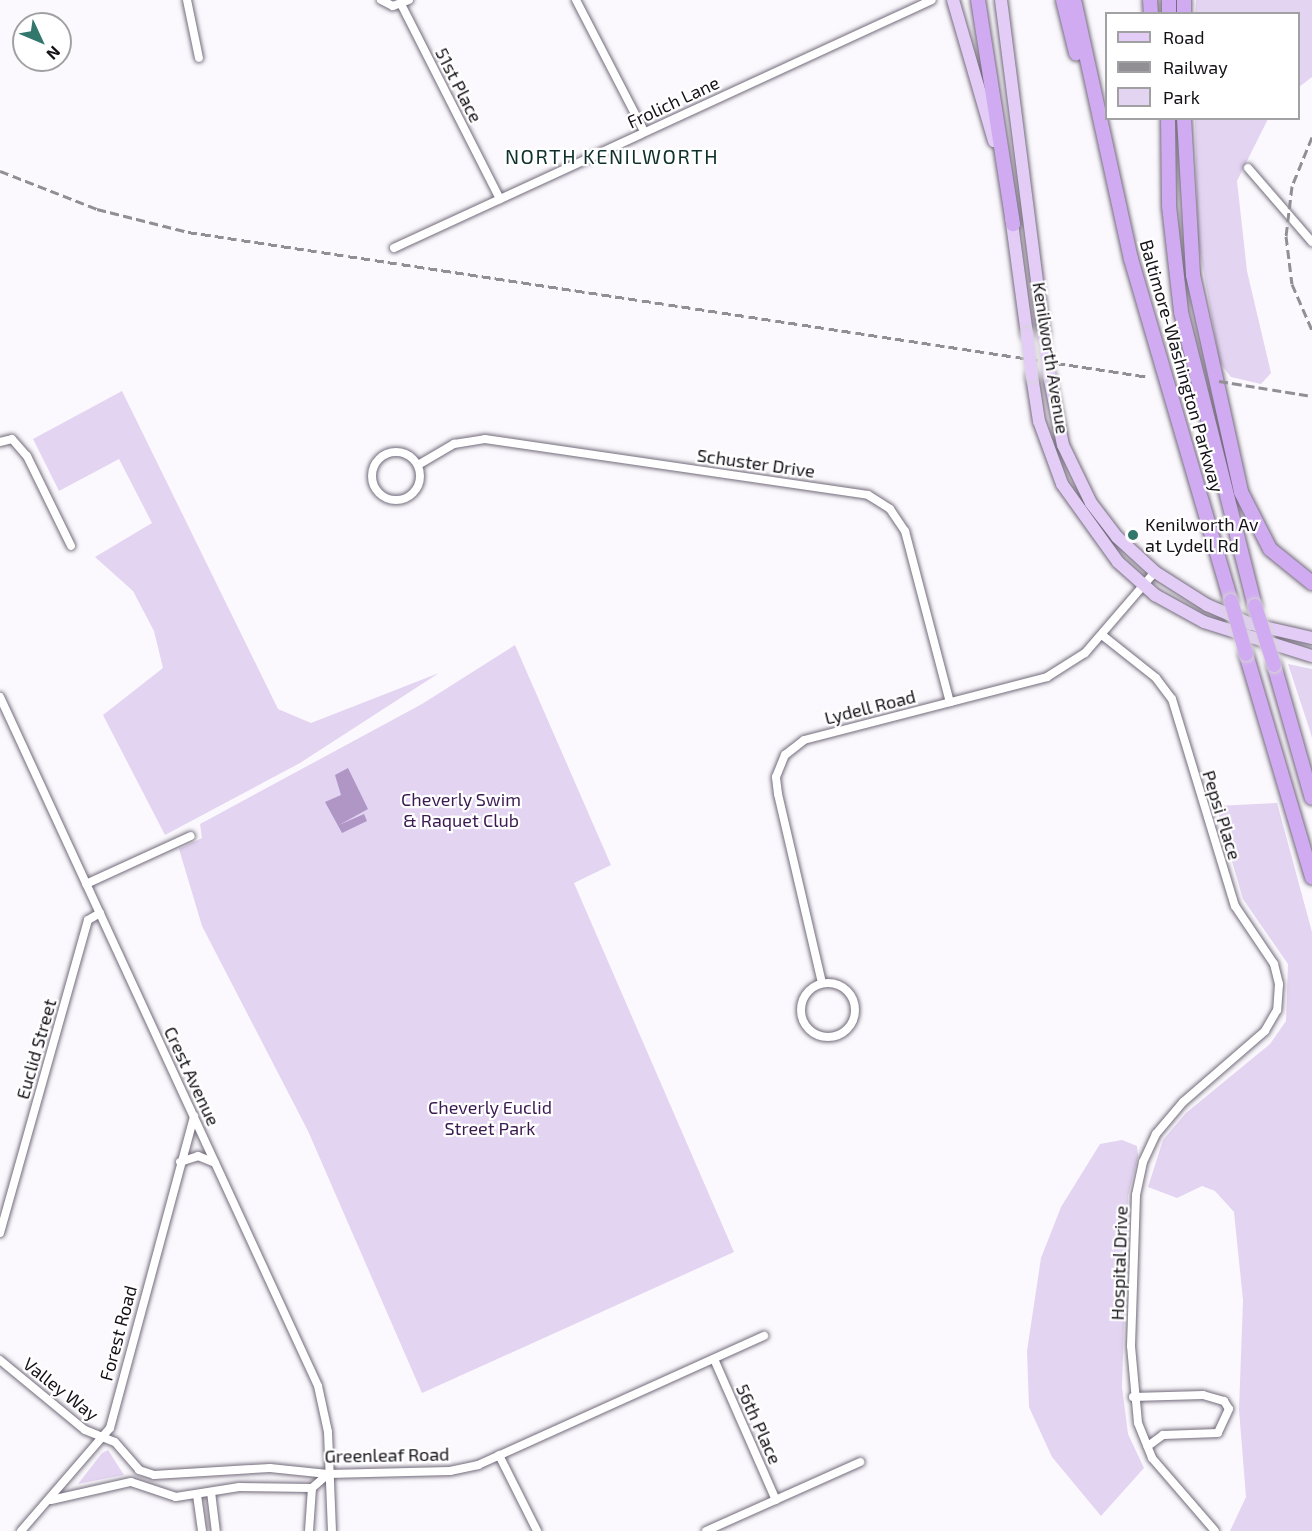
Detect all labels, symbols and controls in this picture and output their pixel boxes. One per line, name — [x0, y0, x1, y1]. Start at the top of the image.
north arrow — [12, 12, 72, 72]
legend — [1105, 12, 1300, 120]
text: Road — [1163, 26, 1204, 48]
text: N — [43, 43, 65, 64]
street label: 51st Place — [431, 44, 487, 126]
text: Railway — [1163, 56, 1228, 78]
street label: Frolich Lane — [624, 71, 722, 133]
text: Park — [1163, 86, 1200, 108]
district label: NORTH KENILWORTH — [505, 144, 719, 168]
street label: Baltimore-Washington Parkway — [1136, 237, 1228, 495]
street label: Kenilworth Avenue — [1028, 280, 1074, 436]
street label: Schuster Drive — [695, 444, 817, 482]
place label: Kenilworth Av at Lydell Rd — [1145, 514, 1259, 556]
marker: Kenilworth Av at Lydell Rd — [1126, 528, 1140, 542]
street label: Lydell Road — [822, 685, 918, 729]
street label: Pepsi Place — [1198, 768, 1246, 862]
park label: Cheverly Swim & Raquet Club — [401, 789, 521, 832]
street label: Euclid Street — [11, 996, 61, 1102]
street label: Crest Avenue — [160, 1023, 224, 1129]
park label: Cheverly Euclid Street Park — [428, 1097, 552, 1140]
street label: Hospital Drive — [1106, 1205, 1132, 1321]
street label: Forest Road — [95, 1283, 141, 1383]
street label: Valley Way — [19, 1353, 103, 1425]
street label: 56th Place — [732, 1381, 786, 1467]
street label: Greenleaf Road — [324, 1443, 450, 1467]

